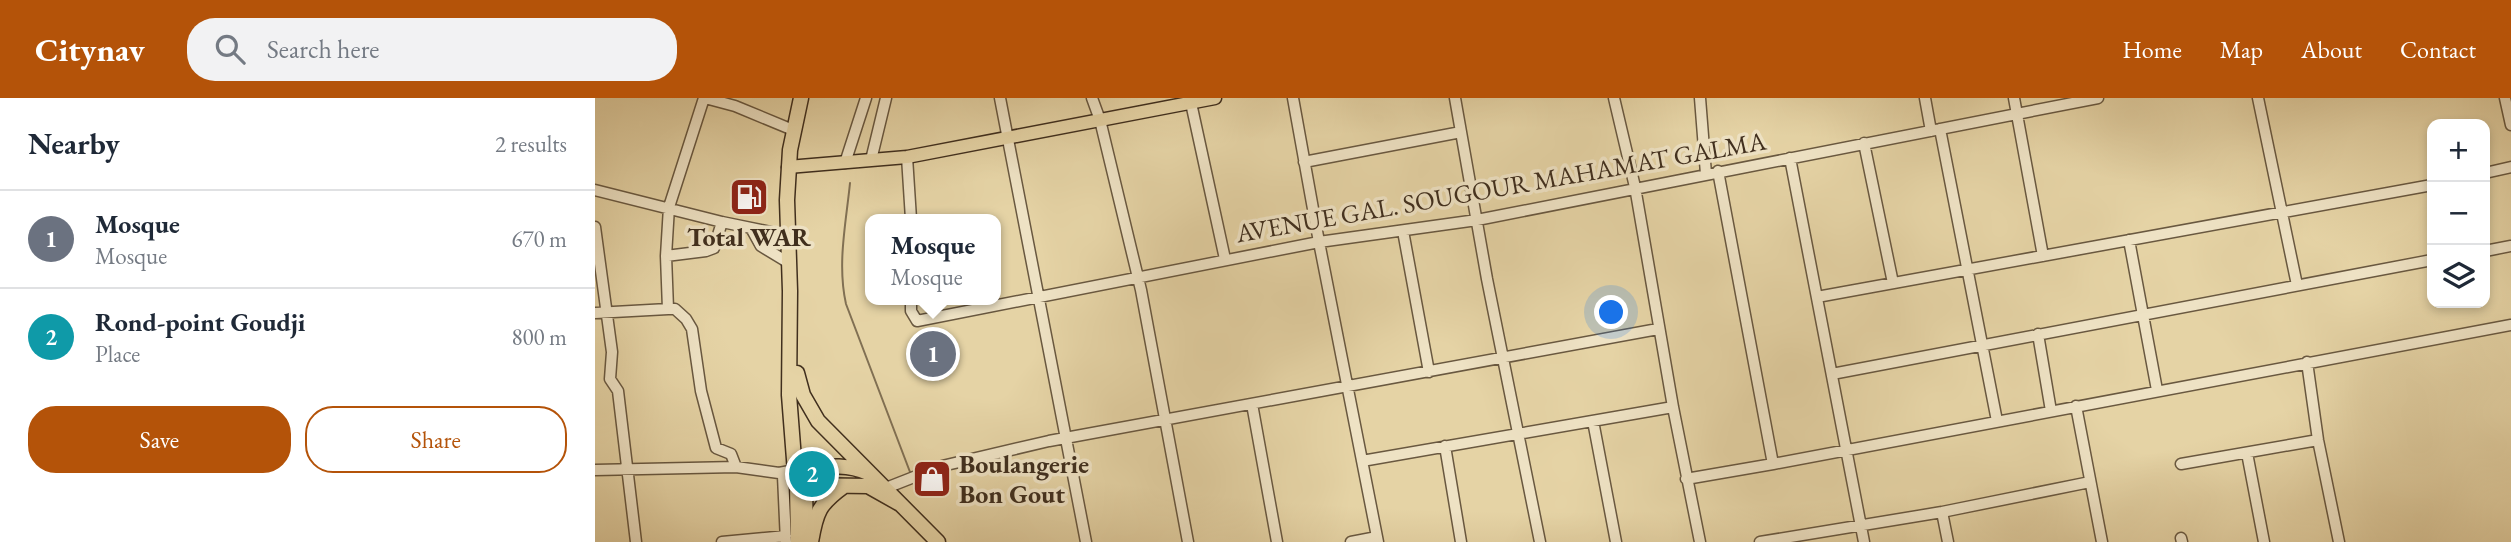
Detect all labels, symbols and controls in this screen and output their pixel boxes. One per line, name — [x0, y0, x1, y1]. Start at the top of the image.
search box — [187, 18, 677, 81]
text: Citynav — [35, 28, 145, 71]
icon: search — [211, 30, 249, 68]
text: Search here — [267, 32, 379, 66]
text: Home — [2122, 34, 2182, 65]
text: Map — [2220, 34, 2263, 65]
text: About — [2301, 34, 2362, 65]
text: Contact — [2400, 34, 2476, 65]
map controls — [2427, 119, 2490, 308]
button: + — [2427, 119, 2490, 182]
street label: AVENUE GAL. SOUGOUR MAHAMAT GALMA — [1232, 123, 1770, 251]
text: Nearby — [28, 124, 120, 163]
text: 2 results — [495, 129, 567, 159]
fuel station icon: Total WAR — [728, 176, 770, 218]
button: − — [2427, 182, 2490, 245]
text: Mosque — [95, 207, 180, 241]
popup — [865, 214, 1001, 305]
place label: Total WAR — [687, 220, 811, 254]
text: 1 — [45, 224, 57, 254]
text: 670 m — [511, 224, 567, 254]
text: Mosque — [891, 228, 975, 262]
text: Mosque — [95, 241, 167, 271]
button: layers — [2427, 245, 2490, 308]
text: Mosque — [891, 262, 963, 292]
your location — [1594, 295, 1628, 329]
text: Rond-point Goudji — [95, 305, 306, 339]
text: 2 — [45, 322, 57, 352]
text: 800 m — [511, 322, 567, 352]
pin: 1 — [910, 328, 956, 380]
text: Place — [95, 339, 140, 369]
button: Save — [28, 406, 291, 473]
button: Share — [305, 406, 567, 473]
place label: Boulangerie Bon Gout — [959, 447, 1089, 511]
pin: 2 — [789, 448, 835, 500]
shop icon: Boulangerie Bon Gout — [911, 458, 953, 500]

